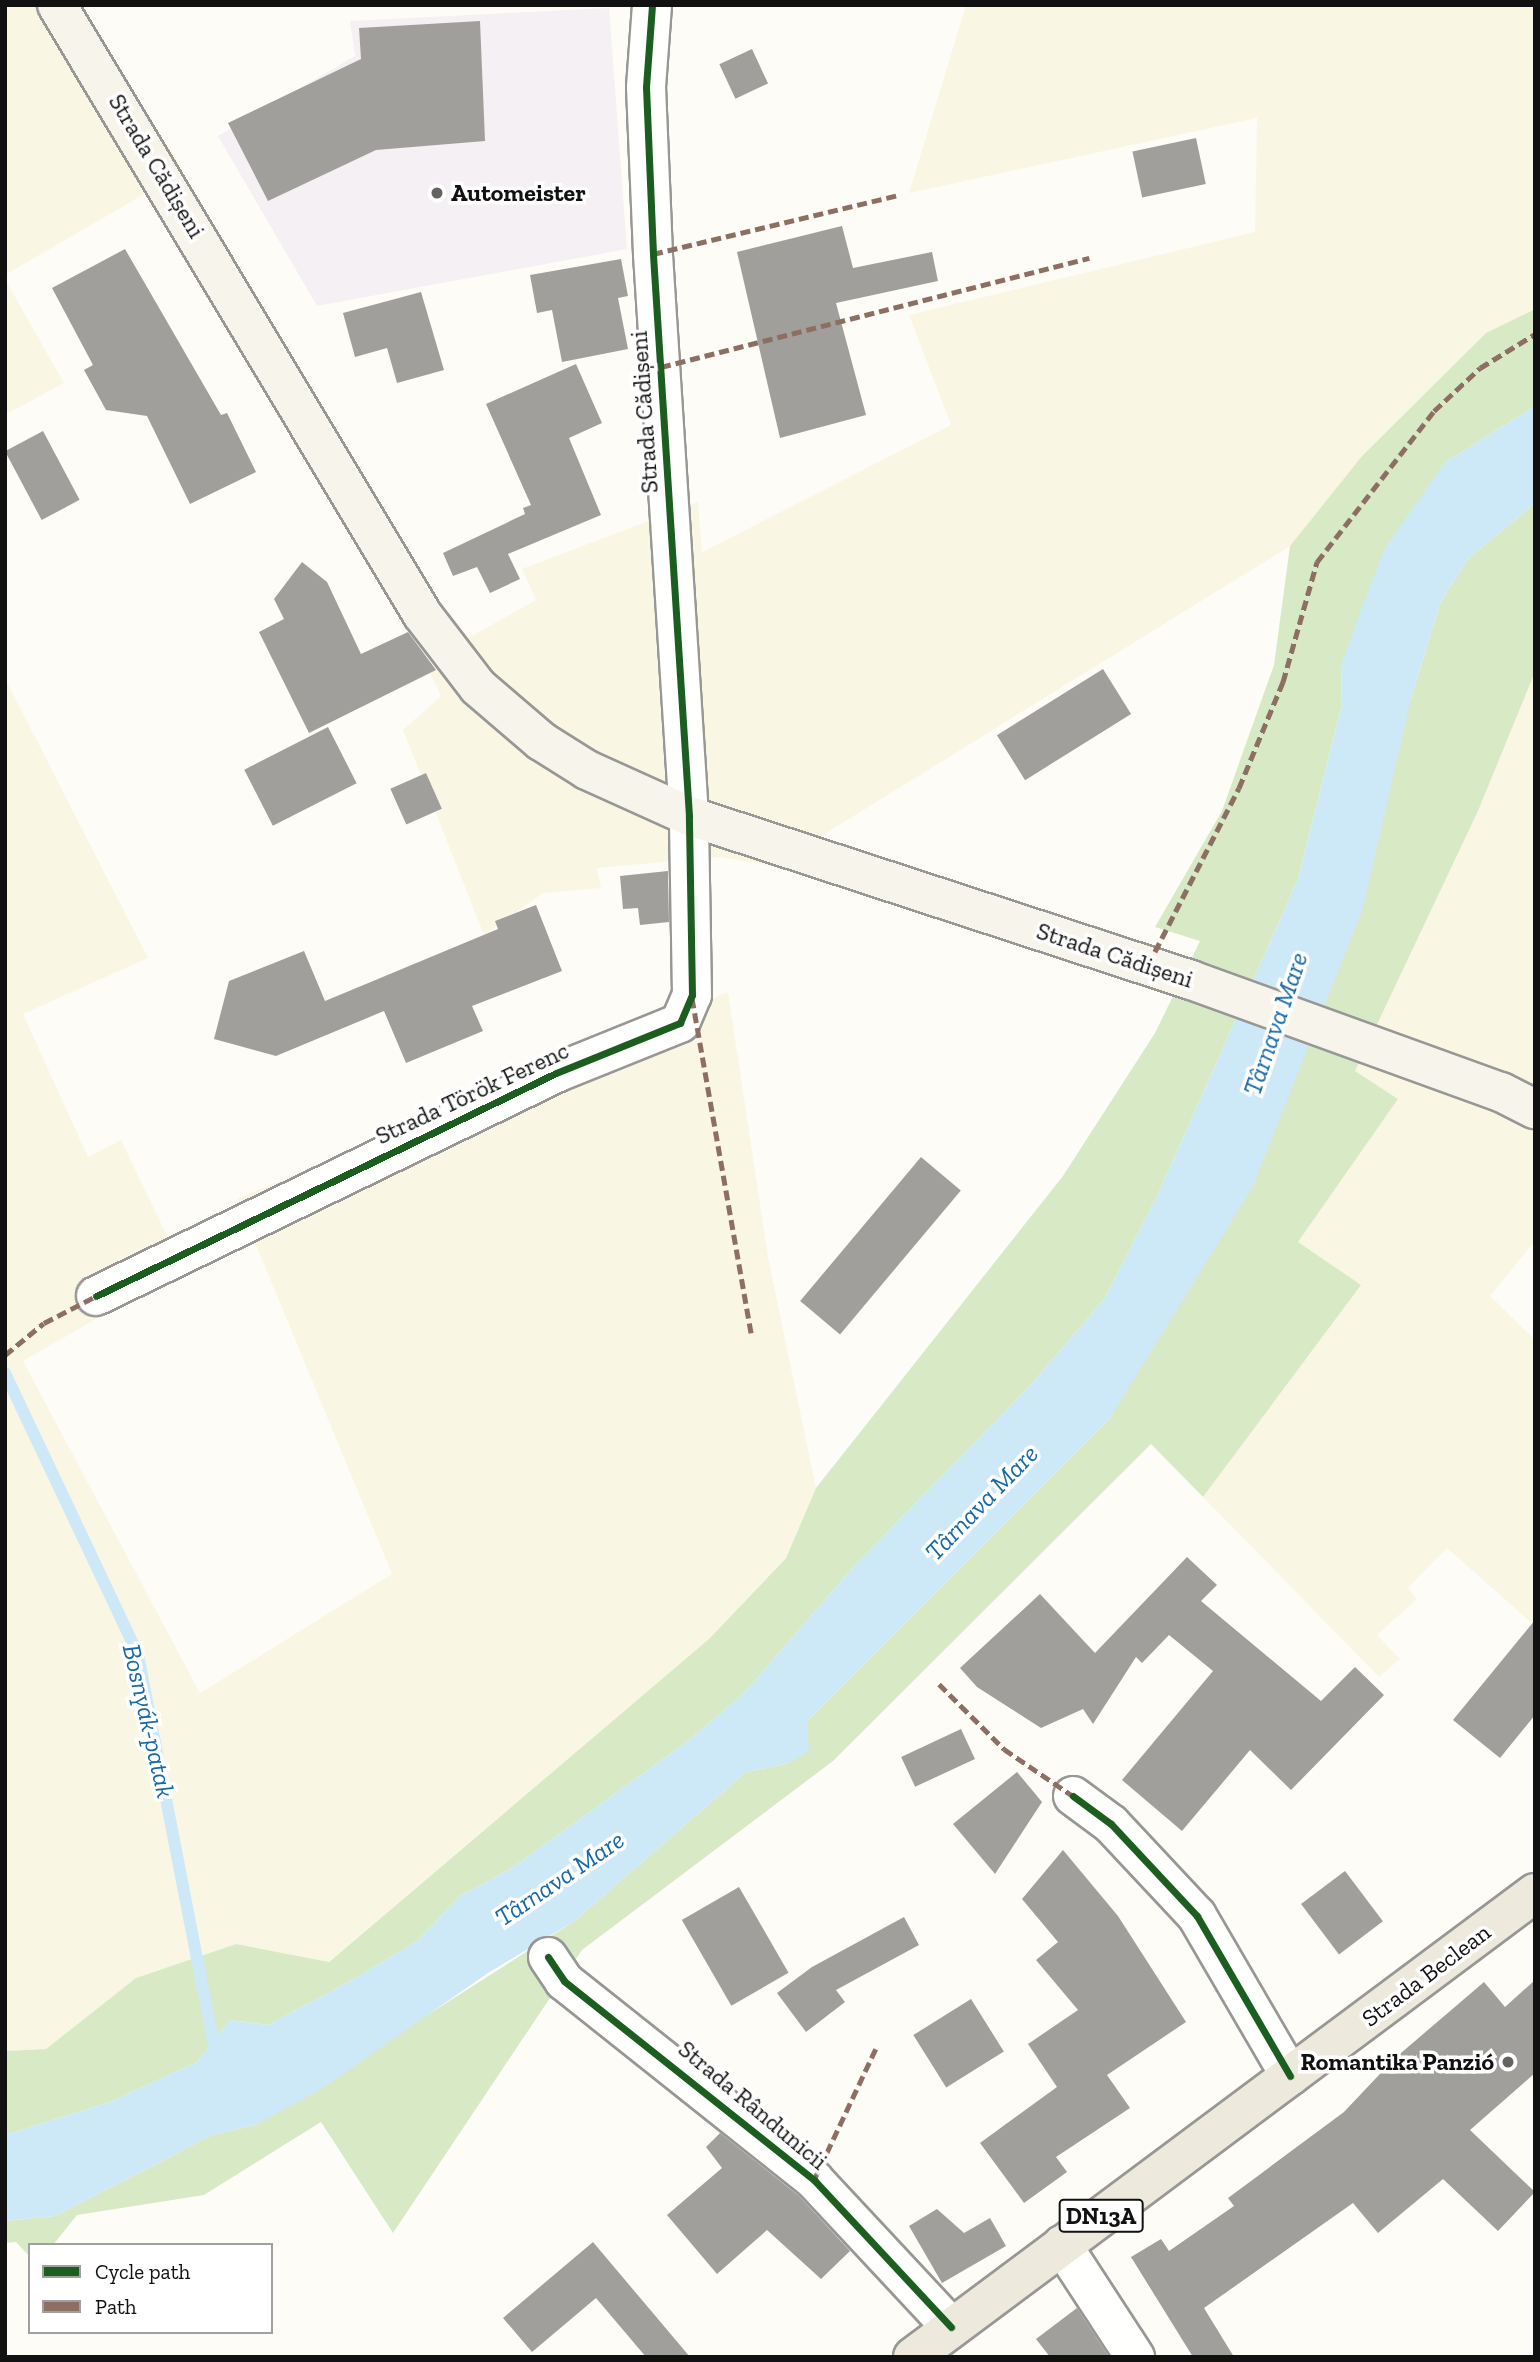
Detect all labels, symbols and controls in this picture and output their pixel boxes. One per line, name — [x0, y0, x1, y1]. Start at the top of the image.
street label: Strada Cădișeni — [103, 89, 211, 243]
place label: Automeister — [451, 179, 586, 207]
marker: Automeister — [429, 185, 445, 201]
street label: Strada Cădișeni — [624, 330, 664, 494]
street label: Strada Cădișeni — [1033, 916, 1197, 994]
water label: Târnava Mare — [1237, 948, 1315, 1100]
street label: Strada Török Ferenc — [371, 1036, 573, 1150]
water label: Târnava Mare — [919, 1439, 1045, 1567]
water label: Bosnyák-patak — [115, 1641, 181, 1801]
water label: Târnava Mare — [490, 1824, 630, 1934]
street label: Strada Beclean — [1356, 1917, 1496, 2033]
street label: Strada Rândunicii — [673, 2034, 833, 2176]
place label: Romantika Panzió — [1301, 2048, 1494, 2076]
marker: Romantika Panzió — [1500, 2054, 1516, 2070]
road number: DN13A — [1057, 2196, 1145, 2236]
legend — [28, 2243, 273, 2334]
text: Cycle path — [95, 2259, 190, 2284]
text: Path — [95, 2294, 137, 2319]

